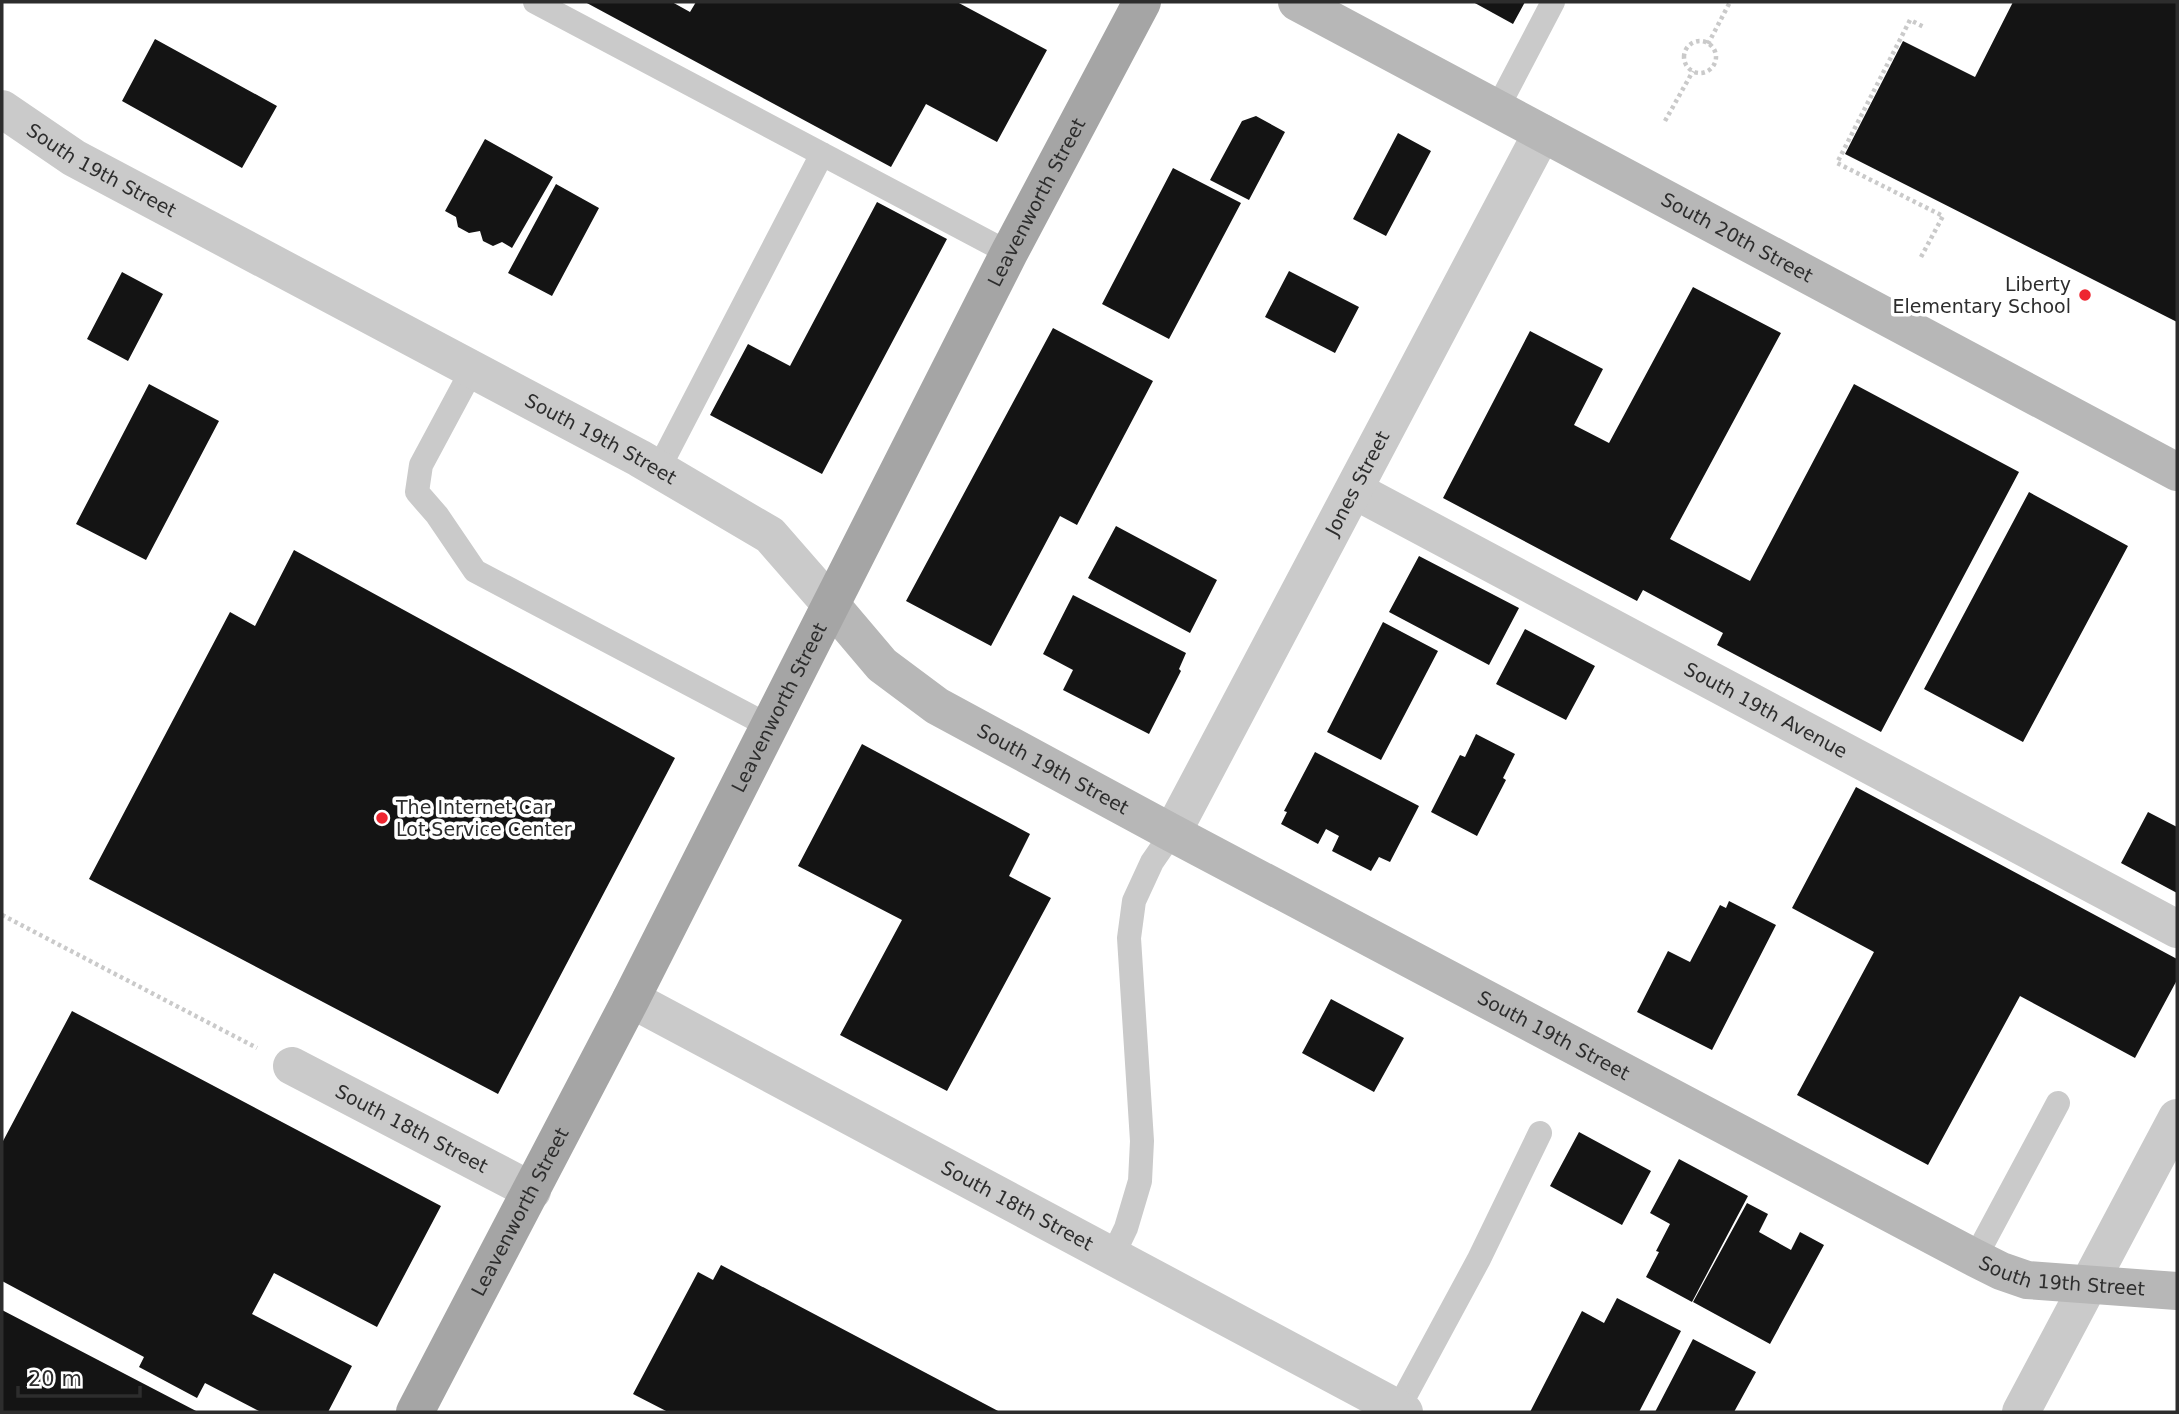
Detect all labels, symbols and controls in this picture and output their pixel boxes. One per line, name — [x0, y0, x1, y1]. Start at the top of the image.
street label: Leavenworth Street — [983, 114, 1089, 290]
street label: South 19th Street — [23, 118, 180, 221]
street label: South 20th Street — [1658, 188, 1817, 287]
place label: Liberty Elementary School — [1893, 273, 2071, 317]
marker: Liberty Elementary School — [2077, 287, 2093, 303]
street label: South 19th Street — [521, 389, 680, 489]
street label: Jones Street — [1320, 427, 1394, 540]
street label: Leavenworth Street — [727, 619, 831, 796]
street label: South 19th Avenue — [1681, 657, 1851, 762]
street label: South 19th Street — [974, 719, 1133, 819]
place label: The Internet Car Lot Service Center — [395, 796, 572, 840]
marker: The Internet Car Lot Service Center — [374, 810, 390, 826]
street label: South 19th Street — [1474, 986, 1634, 1084]
street label: South 18th Street — [332, 1080, 492, 1177]
street label: Leavenworth Street — [467, 1124, 573, 1300]
street label: South 18th Street — [938, 1156, 1097, 1255]
street label: South 19th Street — [1975, 1251, 2146, 1300]
scale bar — [18, 1354, 140, 1398]
text: 20 m — [28, 1367, 82, 1391]

